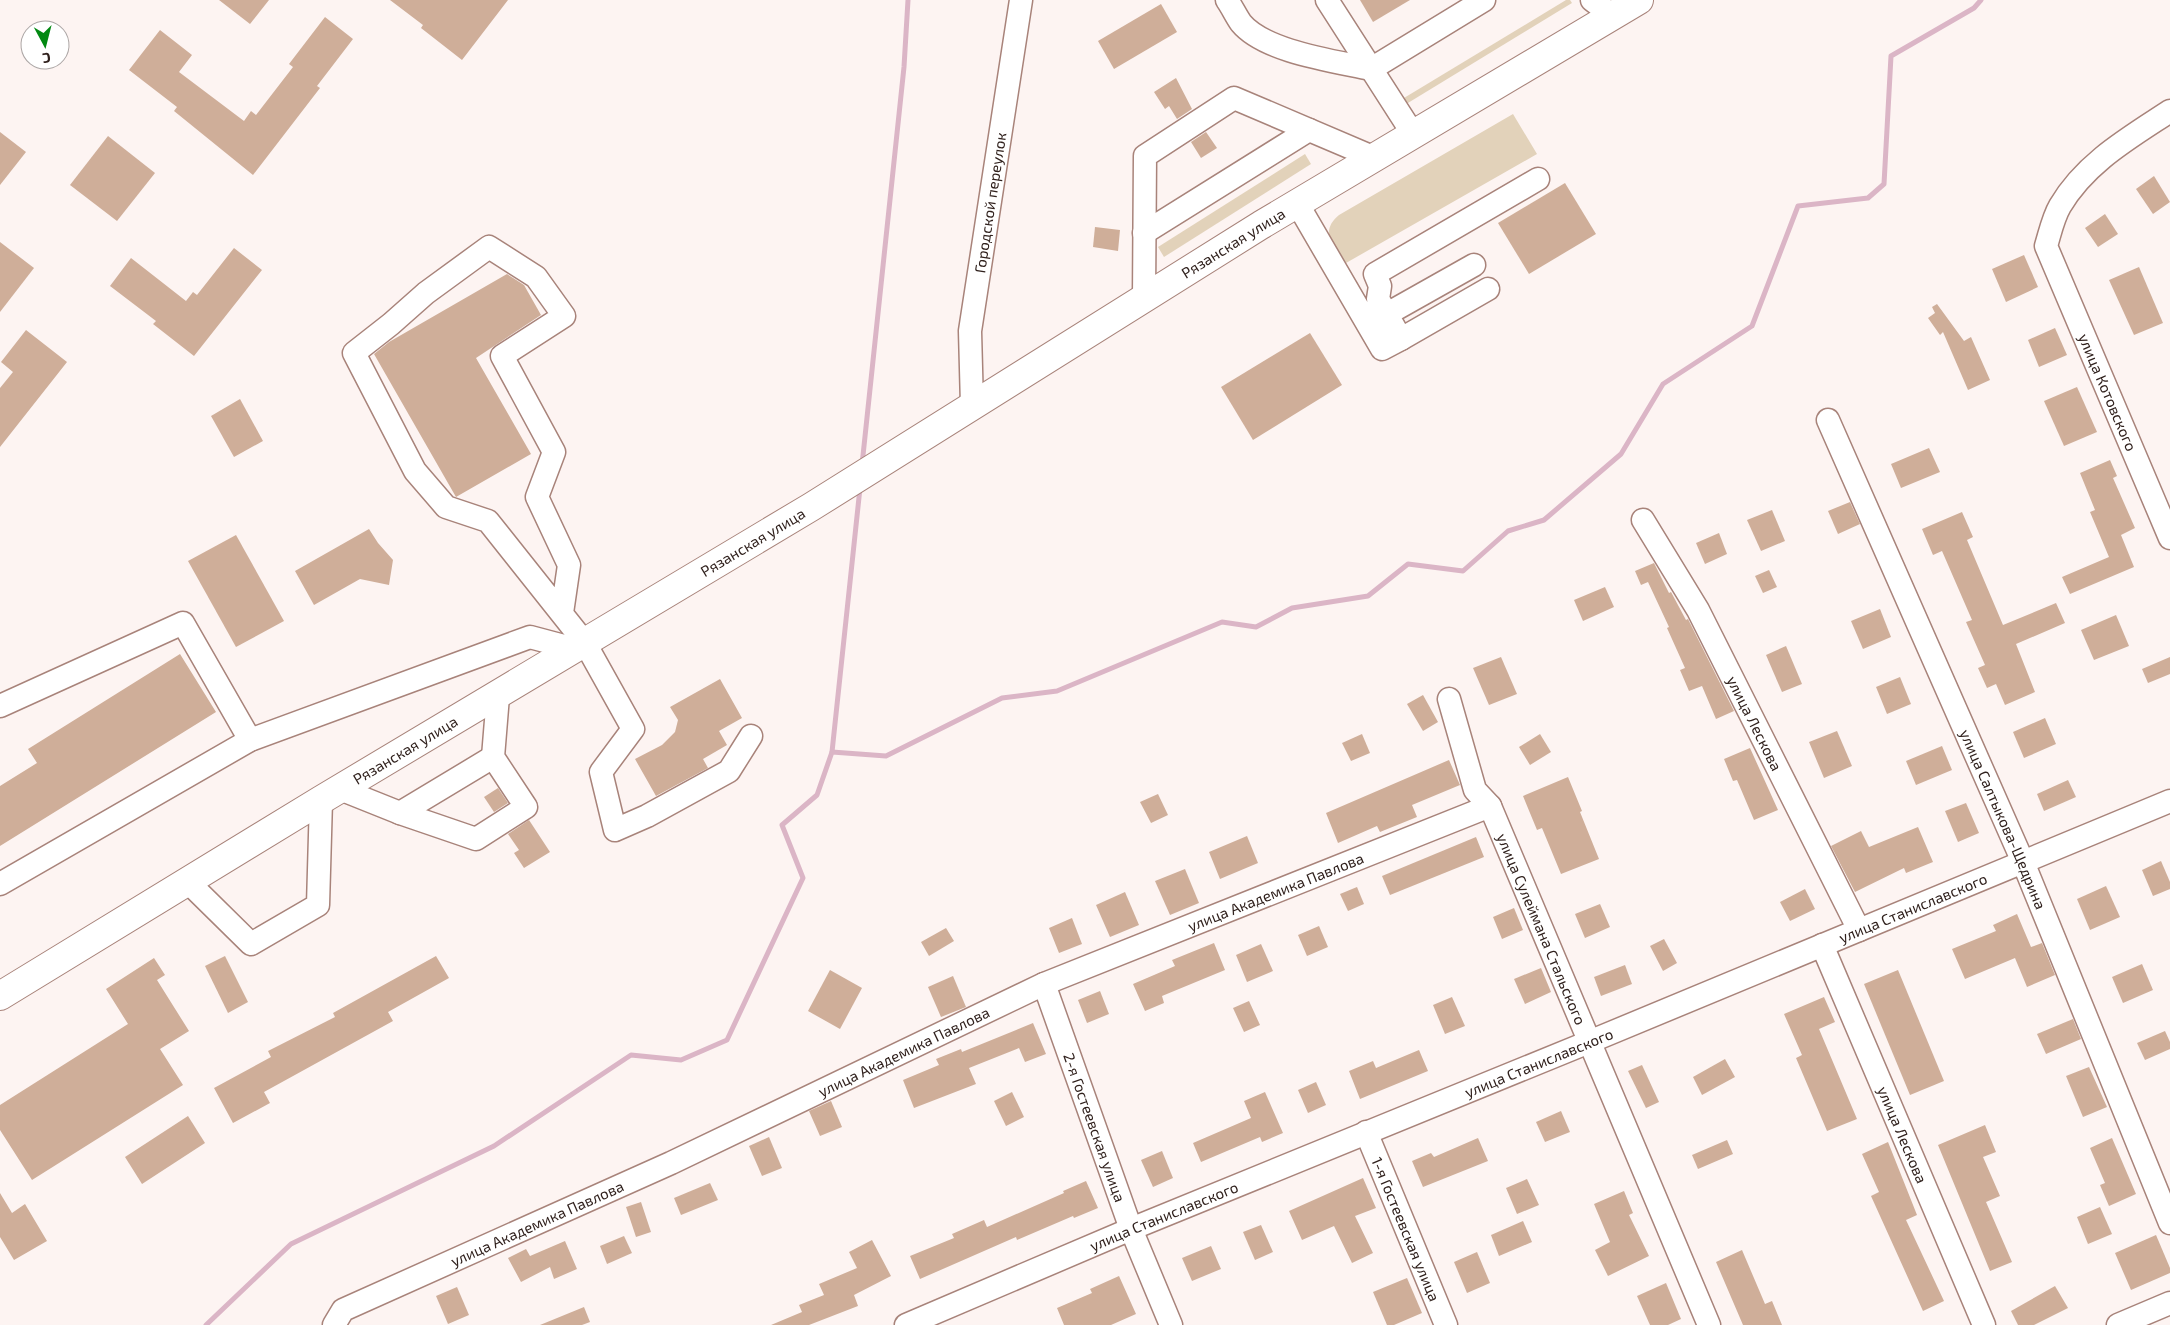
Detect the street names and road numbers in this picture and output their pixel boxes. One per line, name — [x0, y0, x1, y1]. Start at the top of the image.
street label: Городской переулок — [970, 131, 1010, 274]
street label: Рязанская улица — [1178, 204, 1288, 282]
street label: улица Котовского — [2074, 331, 2141, 454]
street label: Рязанская улица — [697, 504, 808, 580]
street label: улица Лескова — [1723, 673, 1786, 773]
street label: Рязанская улица — [349, 712, 461, 788]
street label: улица Салтыкова-Щедрина — [1956, 726, 2050, 912]
street label: улица Сулеймана Стальского — [1493, 830, 1590, 1027]
street label: улица Академика Павлова — [1185, 848, 1366, 936]
street label: улица Станиславского — [1836, 869, 1990, 947]
street label: улица Академика Павлова — [815, 1003, 992, 1101]
street label: улица Станиславского — [1462, 1024, 1616, 1102]
street label: 2-я Гостеевская улица — [1060, 1050, 1130, 1204]
street label: улица Лескова — [1873, 1083, 1931, 1186]
street label: 1-я Гостеевская улица — [1368, 1154, 1444, 1304]
street label: улица Академика Павлова — [448, 1176, 626, 1271]
street label: улица Станиславского — [1087, 1177, 1241, 1255]

